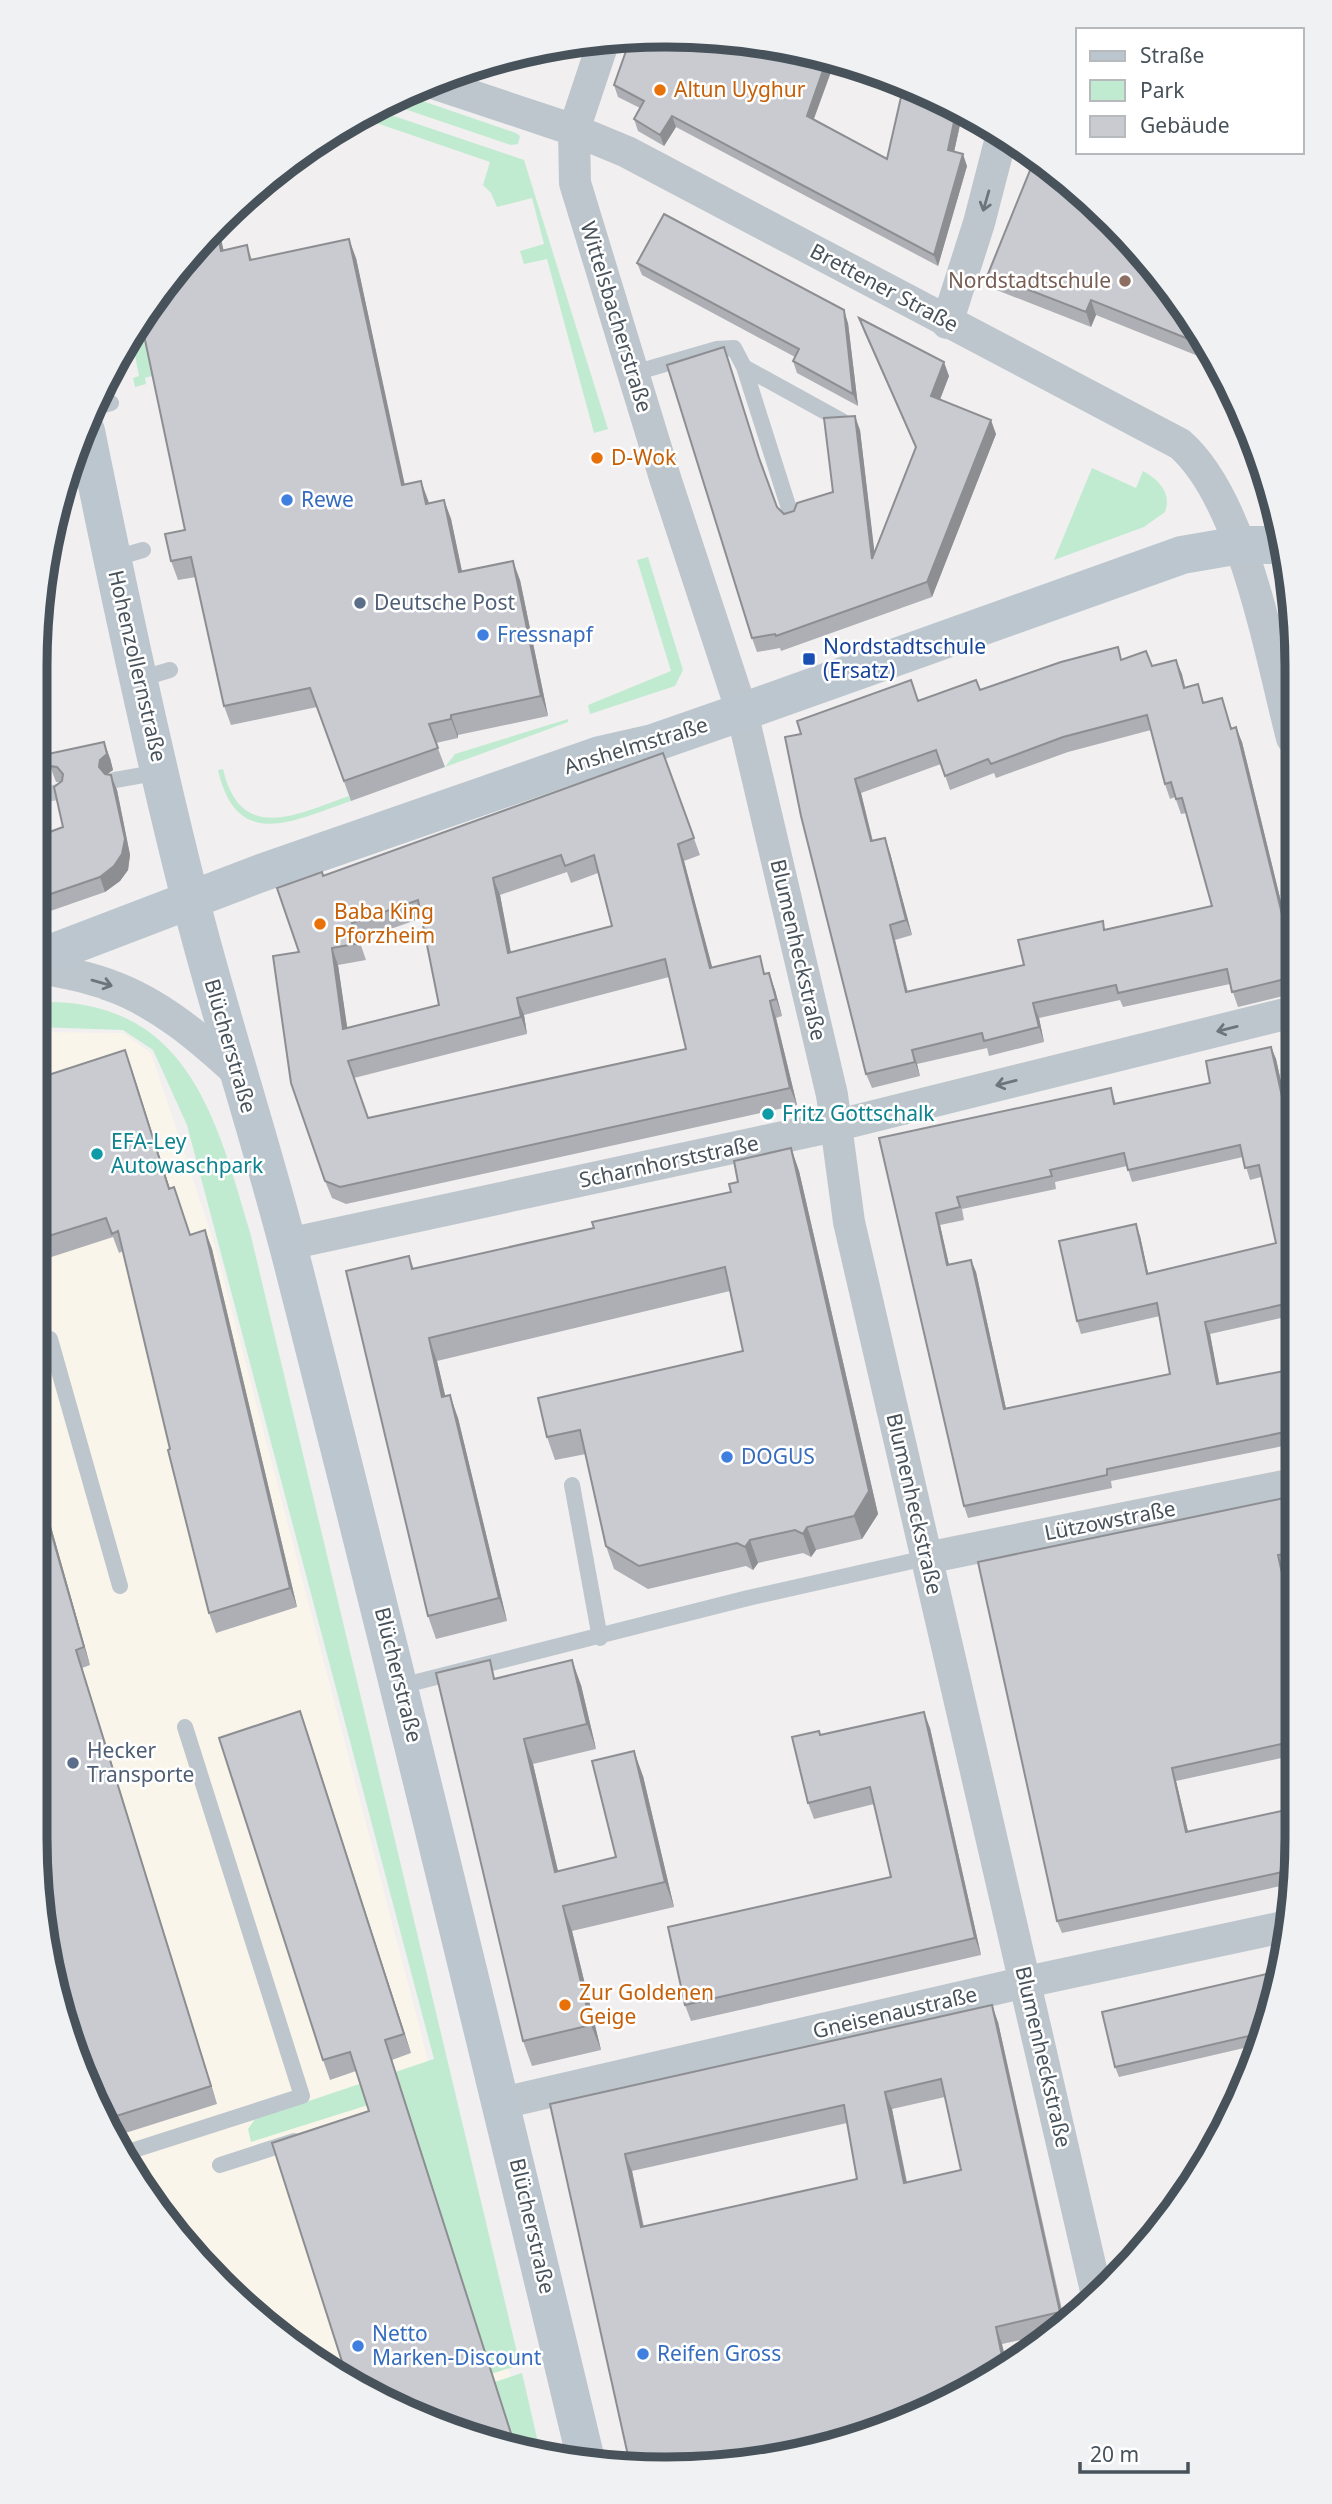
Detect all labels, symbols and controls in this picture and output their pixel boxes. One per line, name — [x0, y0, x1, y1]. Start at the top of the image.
legend — [1076, 28, 1304, 154]
text: Straße — [1140, 41, 1204, 69]
place label: Altun Uyghur — [674, 75, 806, 103]
text: Park — [1140, 76, 1185, 104]
marker: Altun Uyghur — [652, 82, 668, 98]
text: Gebäude — [1140, 111, 1230, 139]
one-way arrow — [978, 189, 991, 211]
street label: Wittelsbacherstraße — [575, 218, 659, 416]
street label: Brettener Straße — [806, 236, 963, 338]
place label: Nordstadtschule — [948, 266, 1111, 294]
marker: Nordstadtschule — [1117, 273, 1133, 289]
place label: D-Wok — [611, 443, 677, 471]
marker: D-Wok — [589, 450, 605, 466]
place label: Rewe — [301, 485, 354, 513]
marker: Rewe — [279, 492, 295, 508]
street label: Hohenzollernstraße — [102, 567, 174, 764]
place label: Deutsche Post — [374, 588, 516, 616]
marker: Deutsche Post — [352, 595, 368, 611]
place label: Fressnapf — [497, 620, 595, 648]
marker: Fressnapf — [475, 627, 491, 643]
place label: Nordstadtschule (Ersatz) — [823, 632, 986, 684]
marker: Nordstadtschule (Ersatz) — [801, 651, 817, 667]
street label: Anshelmstraße — [560, 710, 711, 780]
street label: Blumenheckstraße — [764, 856, 833, 1043]
place label: Baba King Pforzheim — [334, 897, 435, 949]
marker: Baba King Pforzheim — [312, 916, 328, 932]
street label: Blücherstraße — [198, 975, 263, 1116]
one-way arrow — [91, 978, 113, 991]
one-way arrow — [1216, 1022, 1239, 1036]
one-way arrow — [995, 1077, 1018, 1090]
place label: Fritz Gottschalk — [782, 1099, 935, 1127]
marker: Fritz Gottschalk — [760, 1106, 776, 1122]
place label: EFA-Ley Autowaschpark — [111, 1127, 264, 1179]
street label: Scharnhorststraße — [576, 1128, 761, 1194]
marker: EFA-Ley Autowaschpark — [89, 1146, 105, 1162]
street label: Blumenheckstraße — [880, 1410, 949, 1597]
place label: DOGUS — [741, 1442, 815, 1470]
marker: DOGUS — [719, 1449, 735, 1465]
street label: Lützowstraße — [1042, 1494, 1178, 1546]
street label: Blücherstraße — [369, 1604, 429, 1745]
place label: Hecker Transporte — [87, 1736, 194, 1788]
marker: Hecker Transporte — [65, 1755, 81, 1771]
street label: Blumenheckstraße — [1009, 1963, 1078, 2150]
place label: Zur Goldenen Geige — [579, 1978, 714, 2030]
street label: Gneisenaustraße — [810, 1979, 980, 2045]
marker: Zur Goldenen Geige — [557, 1997, 573, 2013]
street label: Blücherstraße — [504, 2155, 562, 2296]
place label: Netto Marken-Discount — [372, 2319, 542, 2371]
marker: Netto Marken-Discount — [350, 2338, 366, 2354]
place label: Reifen Gross — [657, 2339, 781, 2367]
marker: Reifen Gross — [635, 2346, 651, 2362]
scale bar — [1080, 2430, 1188, 2474]
text: 20 m — [1090, 2440, 1139, 2468]

